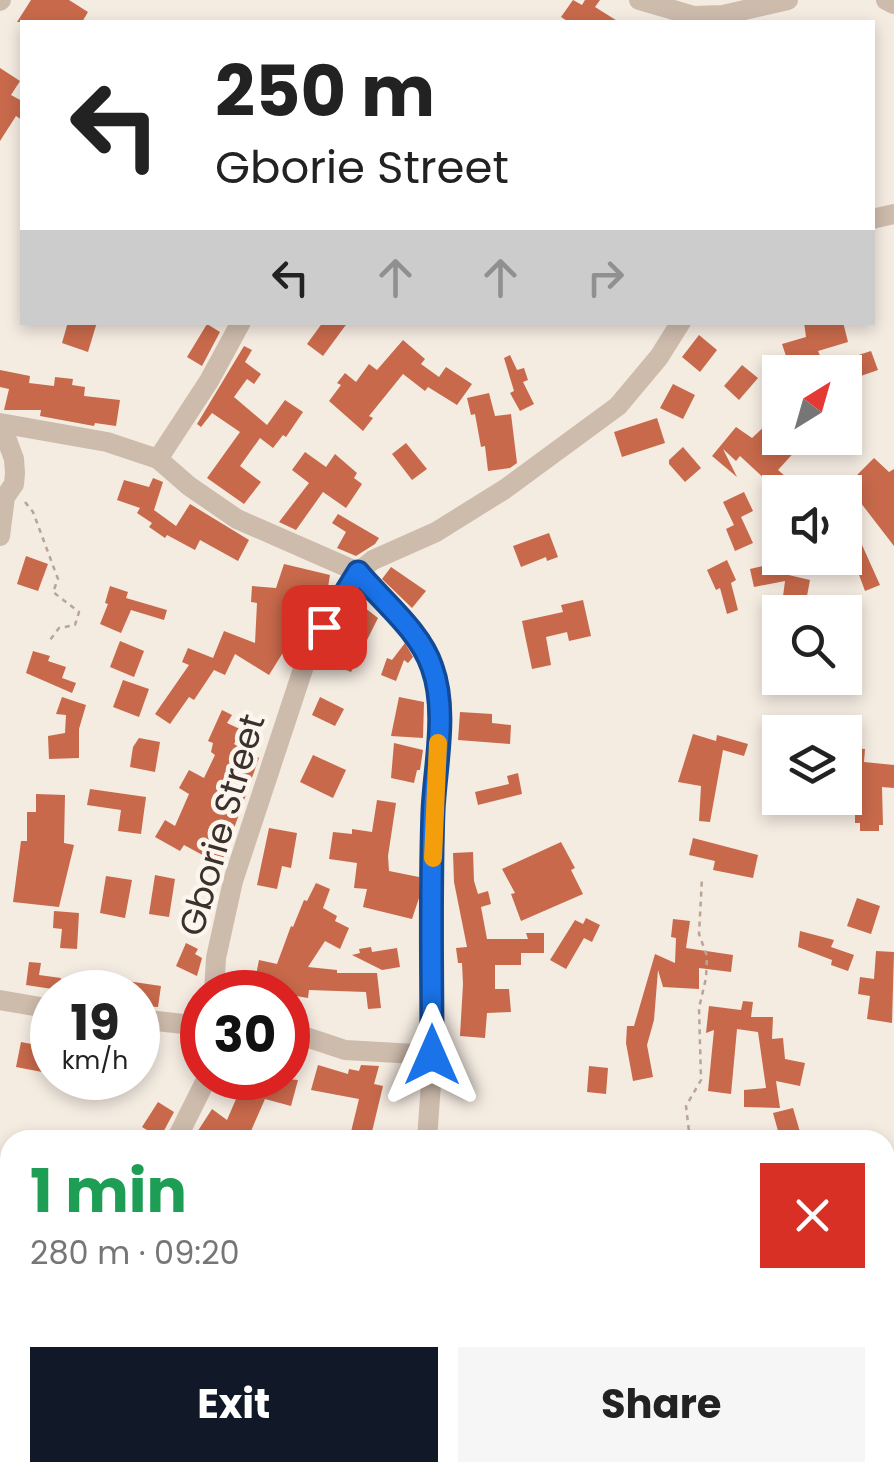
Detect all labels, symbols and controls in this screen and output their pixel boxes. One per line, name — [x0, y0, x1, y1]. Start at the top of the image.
text: 250 m — [215, 42, 435, 141]
icon: left — [50, 60, 180, 190]
text: Gborie Street — [215, 136, 509, 199]
icon: left — [263, 250, 318, 305]
icon: ahead — [368, 250, 423, 305]
icon: ahead — [473, 250, 528, 305]
icon: right — [578, 250, 633, 305]
north arrow — [762, 355, 862, 455]
map controls — [762, 355, 862, 815]
button: sound — [762, 475, 862, 575]
pin — [282, 585, 367, 670]
button: search — [762, 595, 862, 695]
icon: arrive — [297, 600, 352, 655]
street label: Gborie Street — [166, 708, 277, 941]
button: layers — [762, 715, 862, 815]
speed limit sign: 30 — [180, 970, 310, 1100]
text: 19 — [70, 987, 120, 1058]
position arrow — [380, 1003, 484, 1107]
text: km/h — [62, 1043, 128, 1078]
text: 1 min — [30, 1149, 187, 1233]
button: close — [760, 1163, 865, 1268]
text: 280 m · 09:20 — [30, 1230, 240, 1275]
button: Exit — [30, 1347, 438, 1462]
button: Share — [458, 1347, 865, 1462]

